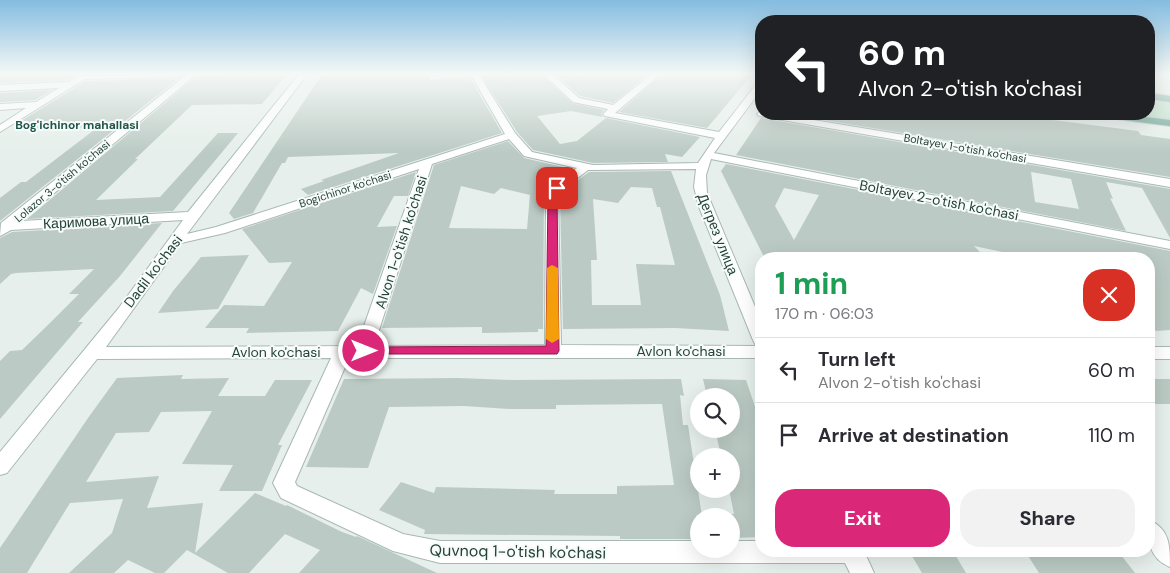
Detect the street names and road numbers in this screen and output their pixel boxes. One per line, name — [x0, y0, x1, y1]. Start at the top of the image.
street label: Boltayev 1-o'tish ko'chasi — [903, 130, 1027, 166]
street label: Lolazor 3-o'tish ko'chasi — [11, 137, 113, 225]
street label: Bogichinor ko'chasi — [297, 168, 393, 210]
street label: Alvon 1-o'tish ko'chasi — [371, 173, 431, 311]
street label: Boltayev 2-o'tish ko'chasi — [858, 176, 1020, 224]
street label: Дегрез улица — [693, 191, 743, 278]
street label: Каримова улица — [42, 209, 150, 233]
street label: Dadil ko'chasi — [120, 231, 186, 311]
street label: Avlon ko'chasi — [636, 342, 726, 360]
street label: Avlon ko'chasi — [231, 343, 321, 361]
street label: Quvnoq 1-o'tish ko'chasi — [430, 539, 606, 564]

